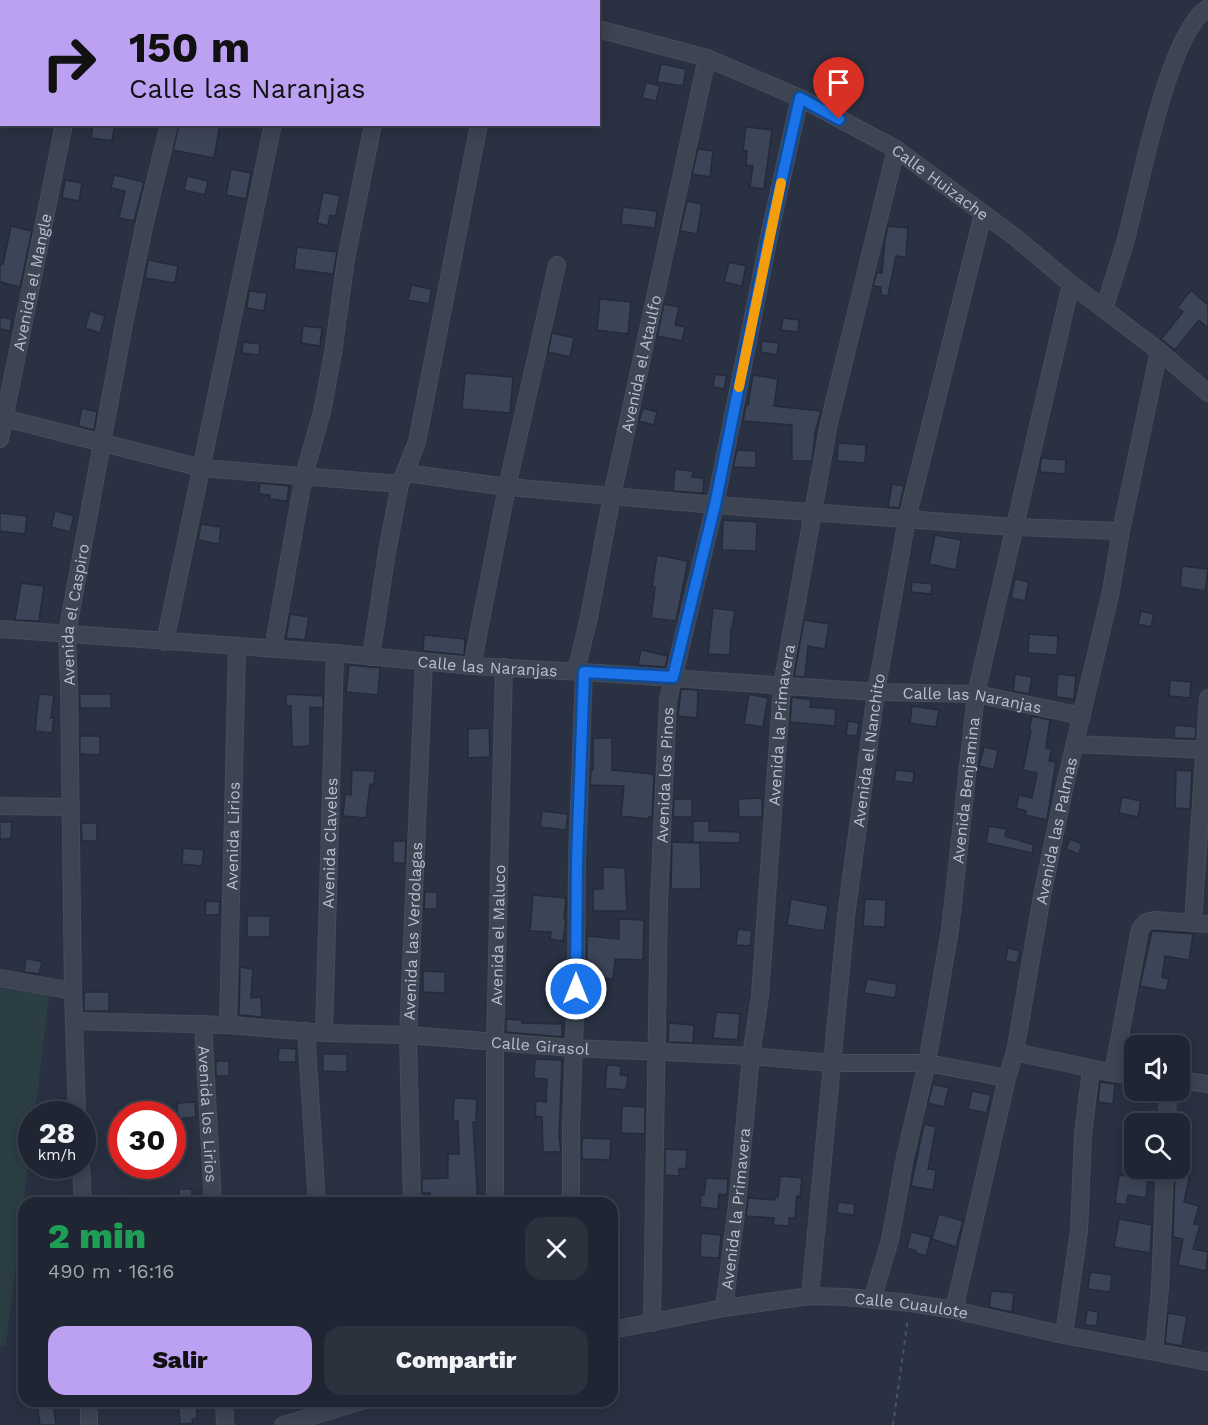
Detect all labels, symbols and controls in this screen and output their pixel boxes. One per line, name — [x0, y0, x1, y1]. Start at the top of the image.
text: 150 m — [129, 23, 250, 72]
icon: right — [30, 24, 108, 102]
pin — [813, 57, 864, 119]
icon: arrive — [822, 66, 855, 99]
text: Calle las Naranjas — [129, 73, 365, 105]
street label: Calle Huizache — [888, 140, 992, 224]
street label: Avenida el Mangle — [9, 212, 56, 353]
street label: Avenida el Ataulfo — [617, 293, 665, 435]
street label: Avenida el Caspiro — [58, 542, 93, 686]
street label: Avenida la Primavera — [764, 643, 799, 807]
street label: Calle las Naranjas — [417, 652, 558, 681]
street label: Avenida el Nanchito — [849, 672, 889, 828]
street label: Calle las Naranjas — [902, 684, 1043, 717]
street label: Avenida los Pinos — [653, 707, 678, 844]
street label: Avenida Benjamina — [948, 716, 983, 865]
street label: Avenida las Palmas — [1032, 755, 1081, 906]
street label: Avenida Claveles — [319, 777, 341, 909]
street label: Avenida Lirios — [222, 782, 244, 891]
street label: Avenida las Verdolagas — [400, 842, 426, 1021]
street label: Avenida el Maluco — [487, 864, 509, 1006]
position arrow — [544, 957, 608, 1021]
street label: Calle Girasol — [490, 1033, 590, 1059]
map controls — [1124, 1035, 1190, 1179]
button: sound — [1124, 1035, 1190, 1101]
street label: Avenida los Lirios — [194, 1045, 221, 1183]
speed limit sign: 30 — [108, 1101, 186, 1179]
button: search — [1124, 1113, 1190, 1179]
text: 28 — [39, 1115, 75, 1150]
street label: Avenida la Primavera — [717, 1127, 754, 1291]
text: km/h — [38, 1146, 76, 1164]
text: 2 min — [48, 1215, 146, 1257]
button: close — [525, 1217, 588, 1280]
text: 490 m · 16:16 — [48, 1259, 174, 1283]
street label: Calle Cuaulote — [854, 1289, 970, 1323]
button: Salir — [48, 1326, 312, 1395]
button: Compartir — [324, 1326, 588, 1395]

